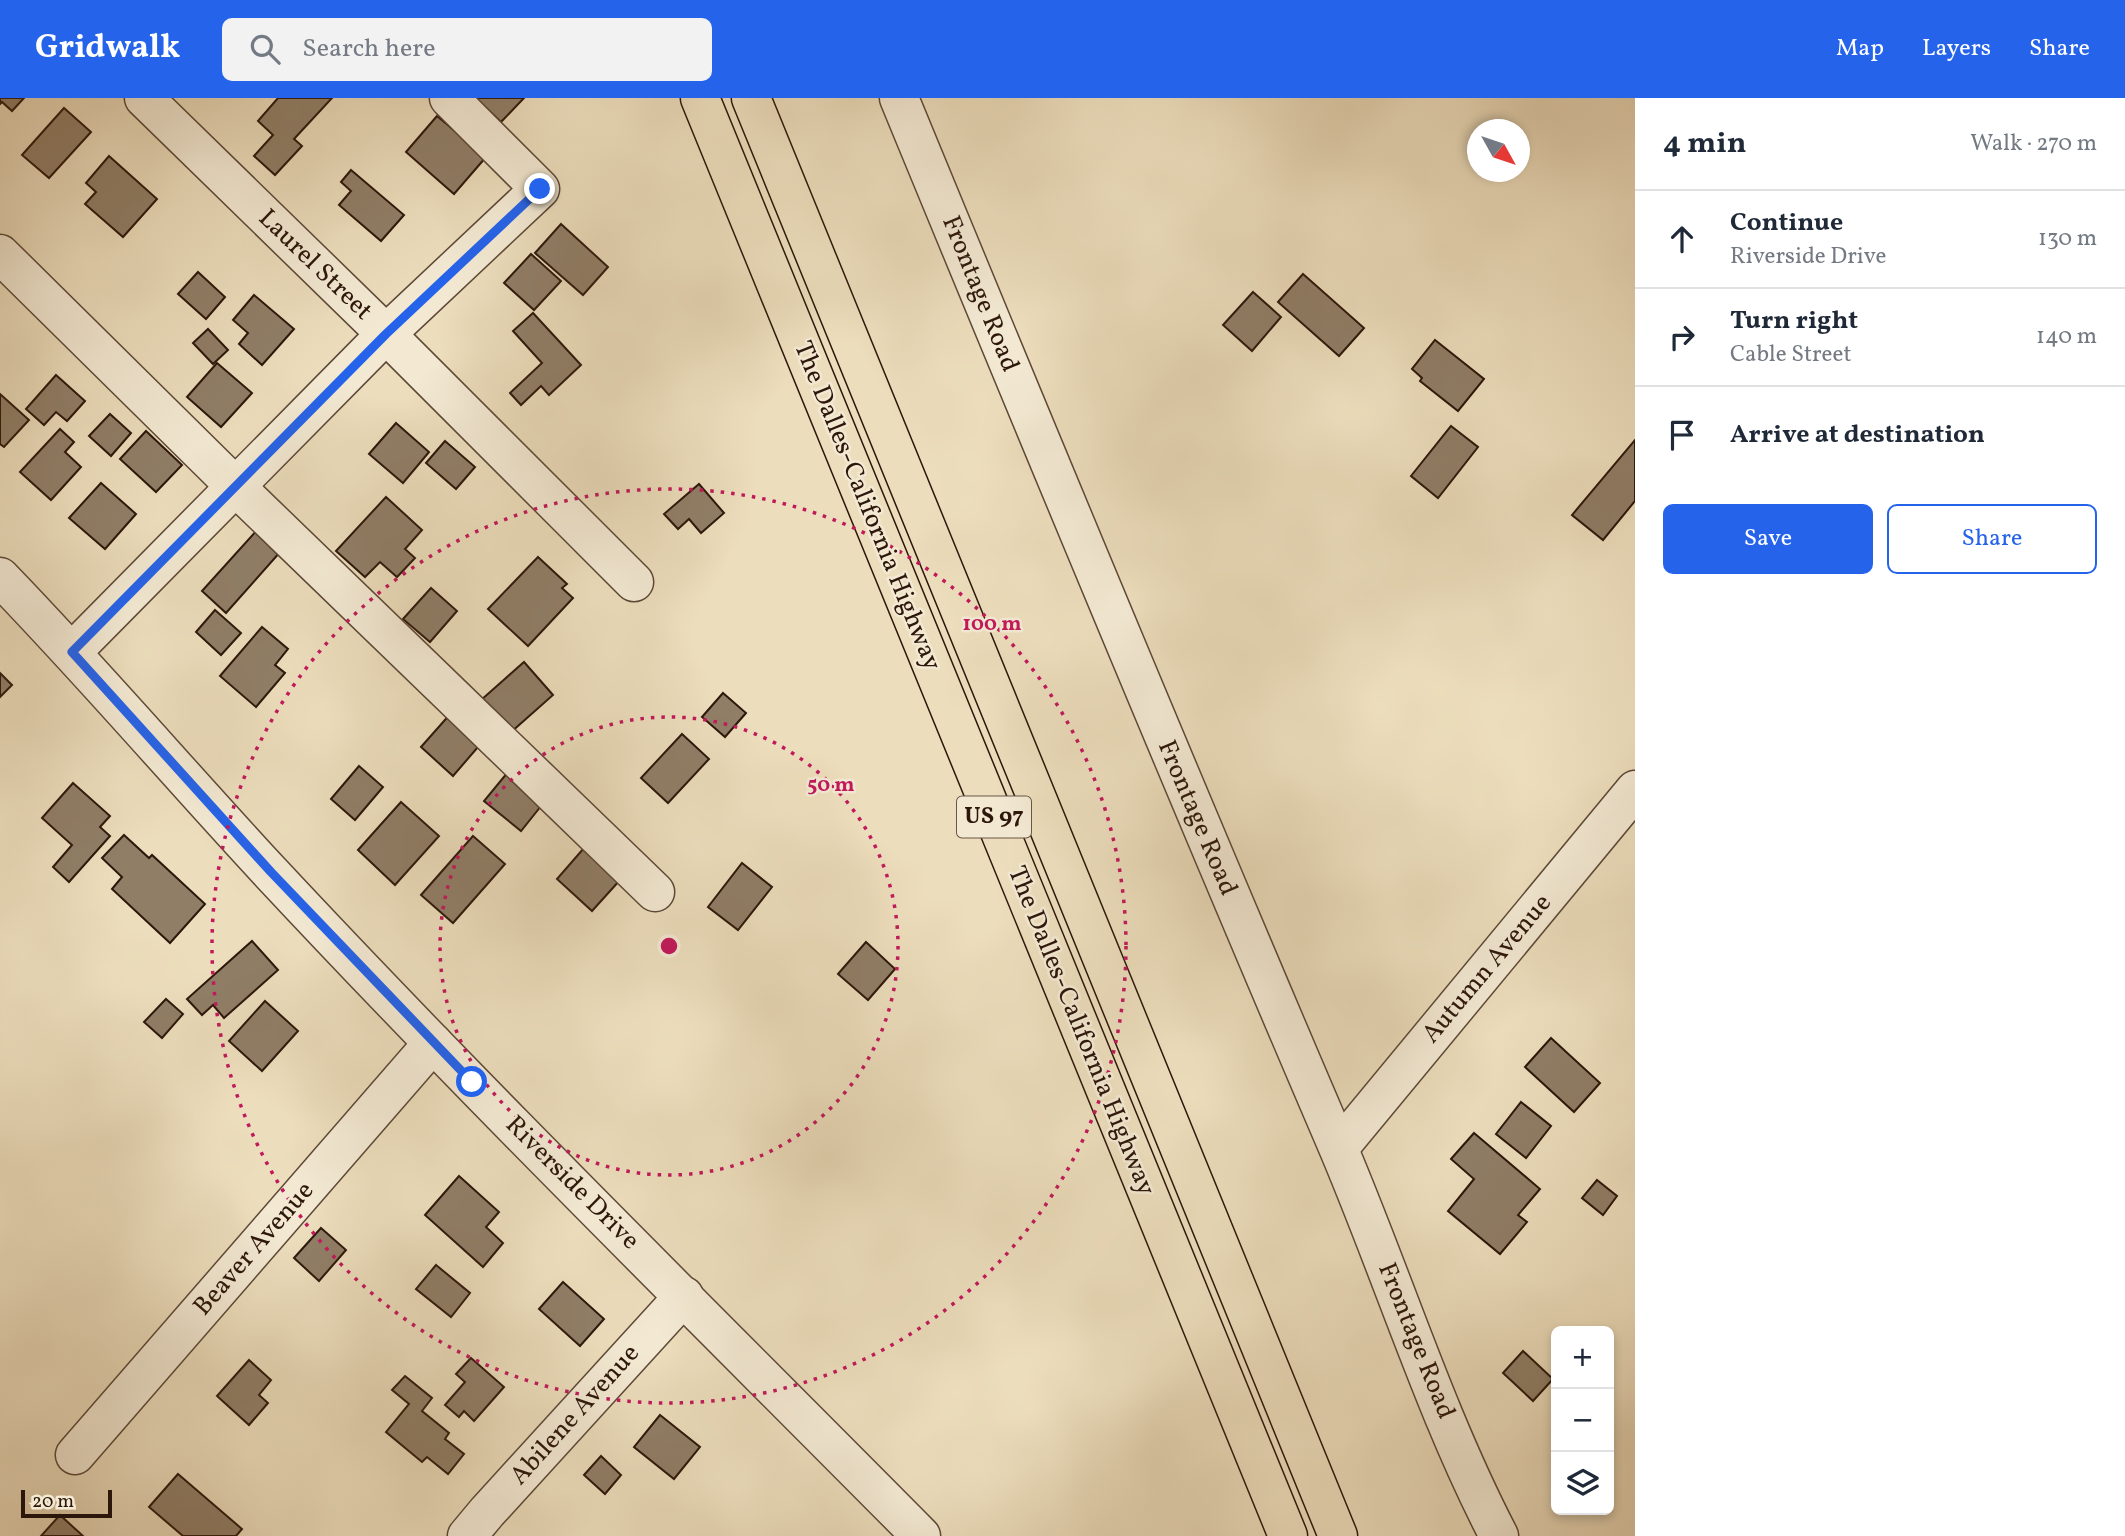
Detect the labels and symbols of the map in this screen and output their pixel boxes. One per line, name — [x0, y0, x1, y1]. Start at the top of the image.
north arrow — [1467, 119, 1530, 182]
route end — [524, 173, 555, 204]
street label: Laurel Street — [250, 201, 380, 329]
street label: Frontage Road — [932, 210, 1028, 378]
street label: The Dalles-California Highway — [784, 336, 950, 676]
text: 100 m — [962, 610, 1022, 639]
street label: Frontage Road — [1148, 735, 1246, 901]
text: 50 m — [807, 771, 855, 800]
road number: US 97 — [957, 796, 1031, 838]
street label: The Dalles-California Highway — [998, 861, 1164, 1201]
street label: Autumn Avenue — [1414, 887, 1560, 1051]
centre of rings — [657, 934, 681, 958]
route start — [456, 1066, 487, 1097]
street label: Riverside Drive — [497, 1108, 647, 1258]
street label: Beaver Avenue — [185, 1174, 323, 1324]
street label: Frontage Road — [1368, 1257, 1464, 1425]
street label: Abilene Avenue — [502, 1337, 648, 1493]
scale bar — [21, 1487, 112, 1519]

